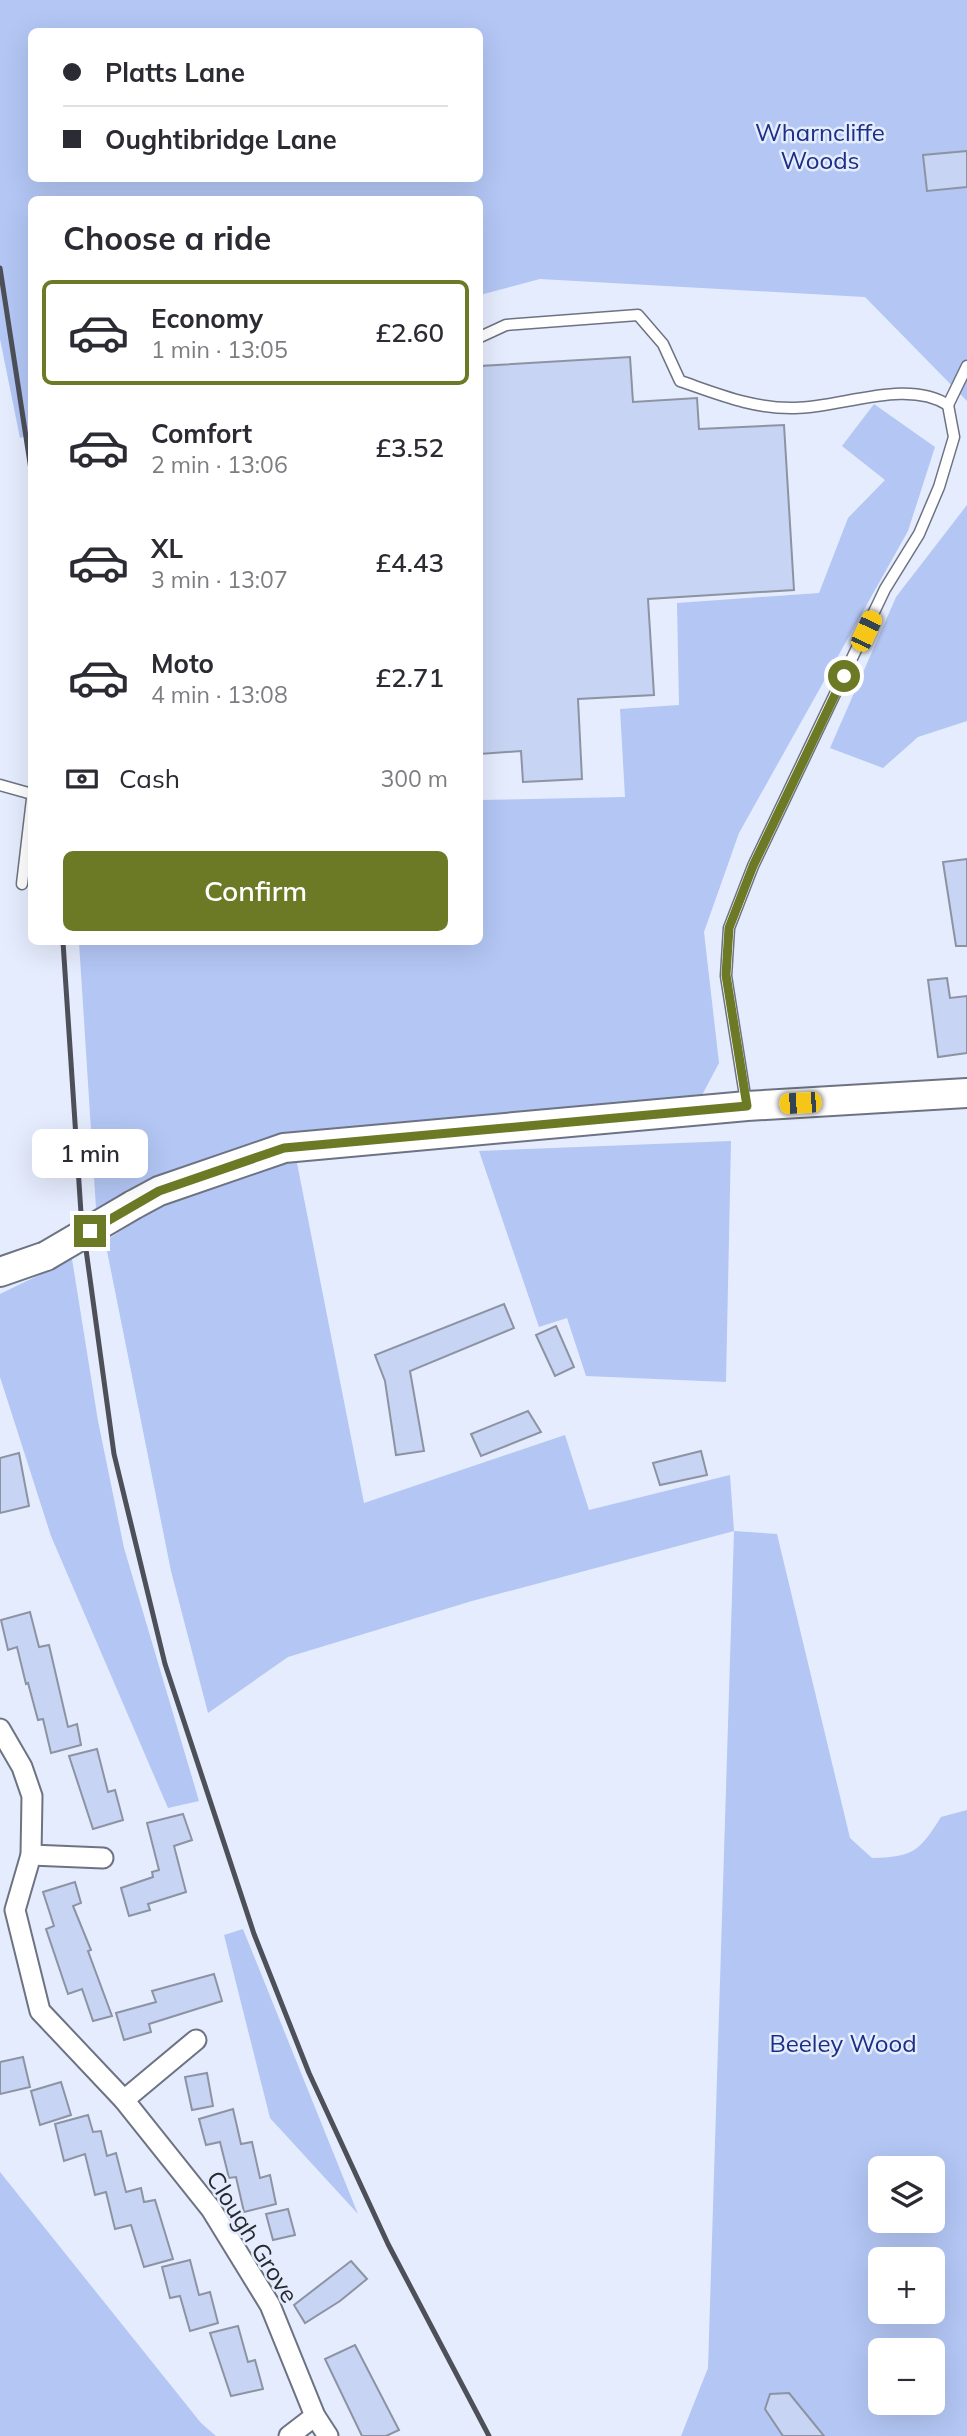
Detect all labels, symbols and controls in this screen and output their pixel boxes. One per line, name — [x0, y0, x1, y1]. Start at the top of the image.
text: Platts Lane — [105, 56, 245, 89]
park label: Wharncliffe Woods — [755, 117, 885, 175]
text: Oughtibridge Lane — [105, 123, 337, 156]
text: Choose a ride — [63, 218, 271, 258]
icon: car — [67, 301, 130, 364]
text: Economy — [151, 302, 263, 335]
text: £2.60 — [375, 316, 444, 349]
text: 1 min · 13:05 — [151, 335, 288, 364]
icon: car — [67, 416, 130, 479]
text: Comfort — [151, 417, 252, 450]
text: £3.52 — [375, 431, 444, 464]
text: 2 min · 13:06 — [151, 450, 288, 479]
icon: car — [67, 531, 130, 594]
text: XL — [151, 532, 183, 565]
text: £4.43 — [375, 546, 444, 579]
text: 3 min · 13:07 — [151, 565, 288, 594]
car — [848, 608, 885, 654]
icon: car — [67, 646, 130, 709]
text: Moto — [151, 647, 214, 680]
route start — [828, 660, 860, 692]
text: £2.71 — [375, 661, 444, 694]
text: 4 min · 13:08 — [151, 680, 288, 709]
icon: cash — [63, 760, 101, 798]
text: Cash — [119, 762, 180, 795]
text: 300 m — [380, 764, 448, 793]
button: Confirm — [63, 851, 448, 931]
car — [779, 1091, 822, 1115]
callout: 1 min — [32, 1130, 148, 1178]
text: 1 min — [60, 1139, 120, 1168]
route end — [74, 1215, 106, 1247]
park label: Beeley Wood — [769, 2028, 917, 2058]
map controls — [868, 2156, 945, 2415]
button: layers — [868, 2156, 945, 2233]
street label: Clough Grove — [200, 2165, 305, 2308]
button: + — [868, 2247, 945, 2324]
button: − — [868, 2338, 945, 2415]

